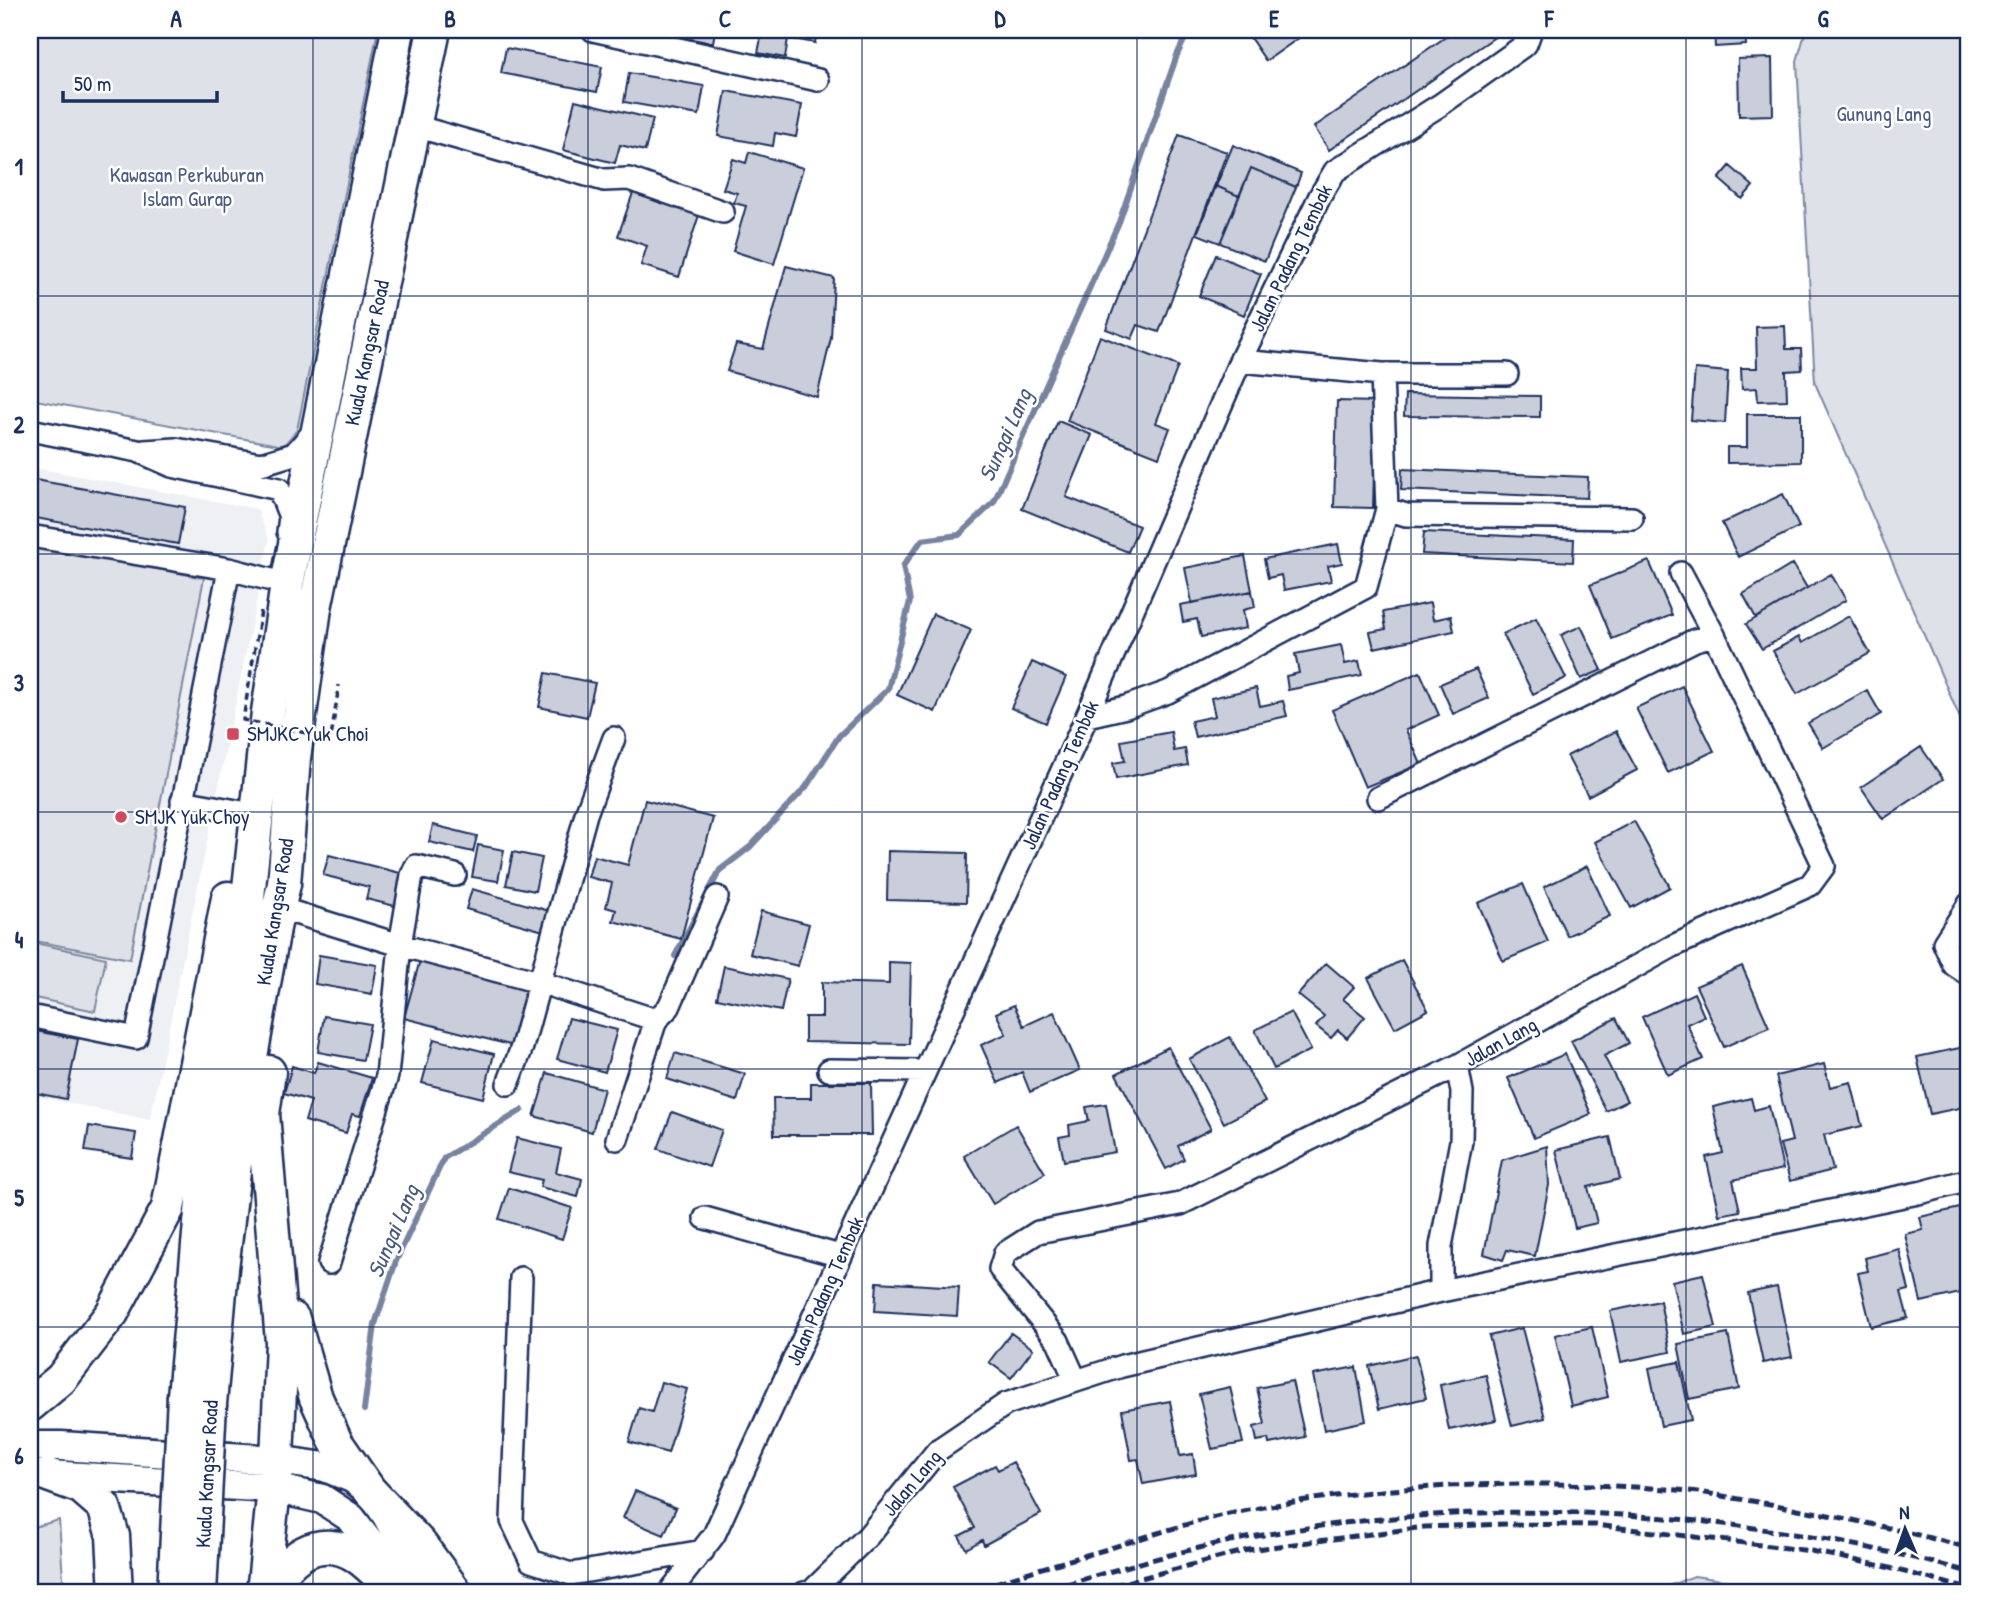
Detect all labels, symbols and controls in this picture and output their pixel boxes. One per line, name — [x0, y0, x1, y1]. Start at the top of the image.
text: A — [170, 3, 182, 34]
text: B — [444, 3, 456, 34]
text: C — [719, 3, 731, 34]
text: D — [995, 3, 1007, 34]
text: E — [1269, 3, 1280, 34]
text: F — [1544, 3, 1555, 34]
text: G — [1817, 3, 1829, 34]
scale bar — [63, 60, 217, 104]
text: 50 m — [74, 69, 111, 98]
park label: Gunung Lang — [1837, 99, 1931, 128]
text: 1 — [15, 151, 23, 182]
park label: Kawasan Perkuburan Islam Gurap — [110, 160, 264, 213]
street label: Jalan Padang Tembak — [1242, 179, 1339, 336]
street label: Kuala Kangsar Road — [337, 278, 396, 428]
water label: Sungai Lang — [970, 382, 1040, 486]
text: 2 — [14, 409, 25, 440]
text: 3 — [14, 667, 24, 698]
street label: Jalan Padang Tembak — [1014, 695, 1106, 854]
place label: SMJKC Yuk Choi — [247, 719, 369, 748]
marker: SMJKC Yuk Choi — [225, 726, 241, 742]
place label: SMJK Yuk Choy — [135, 802, 250, 831]
marker: SMJK Yuk Choy — [113, 809, 129, 825]
street label: Kuala Kangsar Road — [249, 837, 300, 987]
text: 4 — [15, 924, 24, 955]
street label: Jalan Lang — [1459, 1010, 1542, 1073]
water label: Sungai Lang — [359, 1178, 428, 1282]
text: 5 — [14, 1182, 24, 1213]
street label: Jalan Padang Tembak — [779, 1211, 871, 1370]
street label: Kuala Kangsar Road — [188, 1399, 225, 1549]
text: 6 — [14, 1440, 24, 1471]
street label: Jalan Lang — [875, 1443, 948, 1522]
north arrow — [1870, 1494, 1940, 1564]
text: N — [1899, 1499, 1910, 1525]

